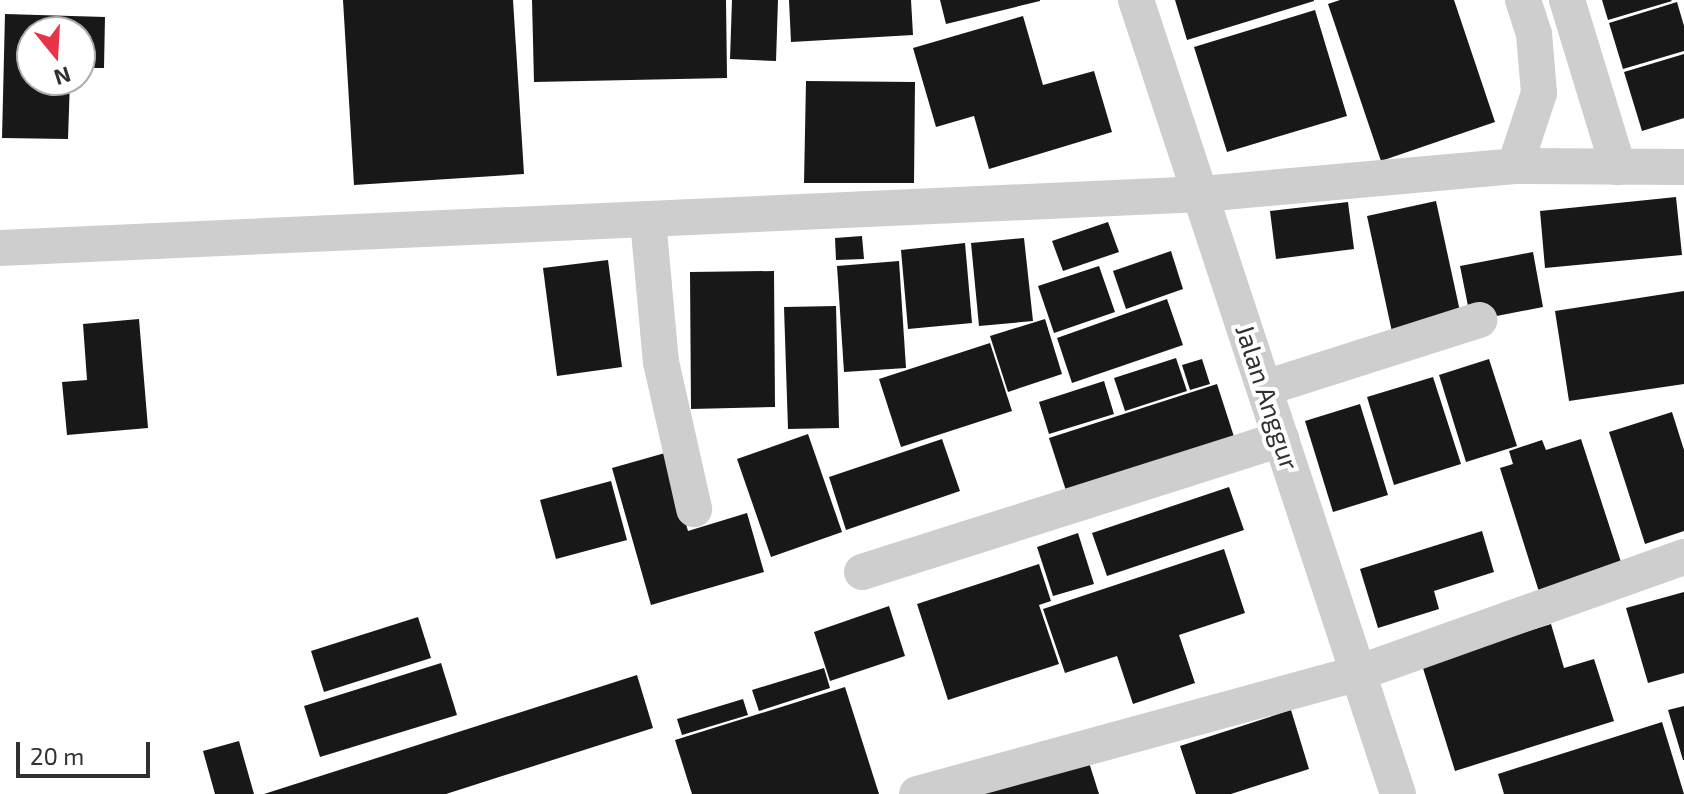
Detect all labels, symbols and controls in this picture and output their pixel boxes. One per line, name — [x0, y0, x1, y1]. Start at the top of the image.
north arrow — [16, 16, 96, 96]
text: N — [51, 62, 74, 92]
street label: Jalan Anggur — [1230, 320, 1306, 474]
scale bar — [20, 726, 154, 776]
text: 20 m — [30, 741, 84, 770]

